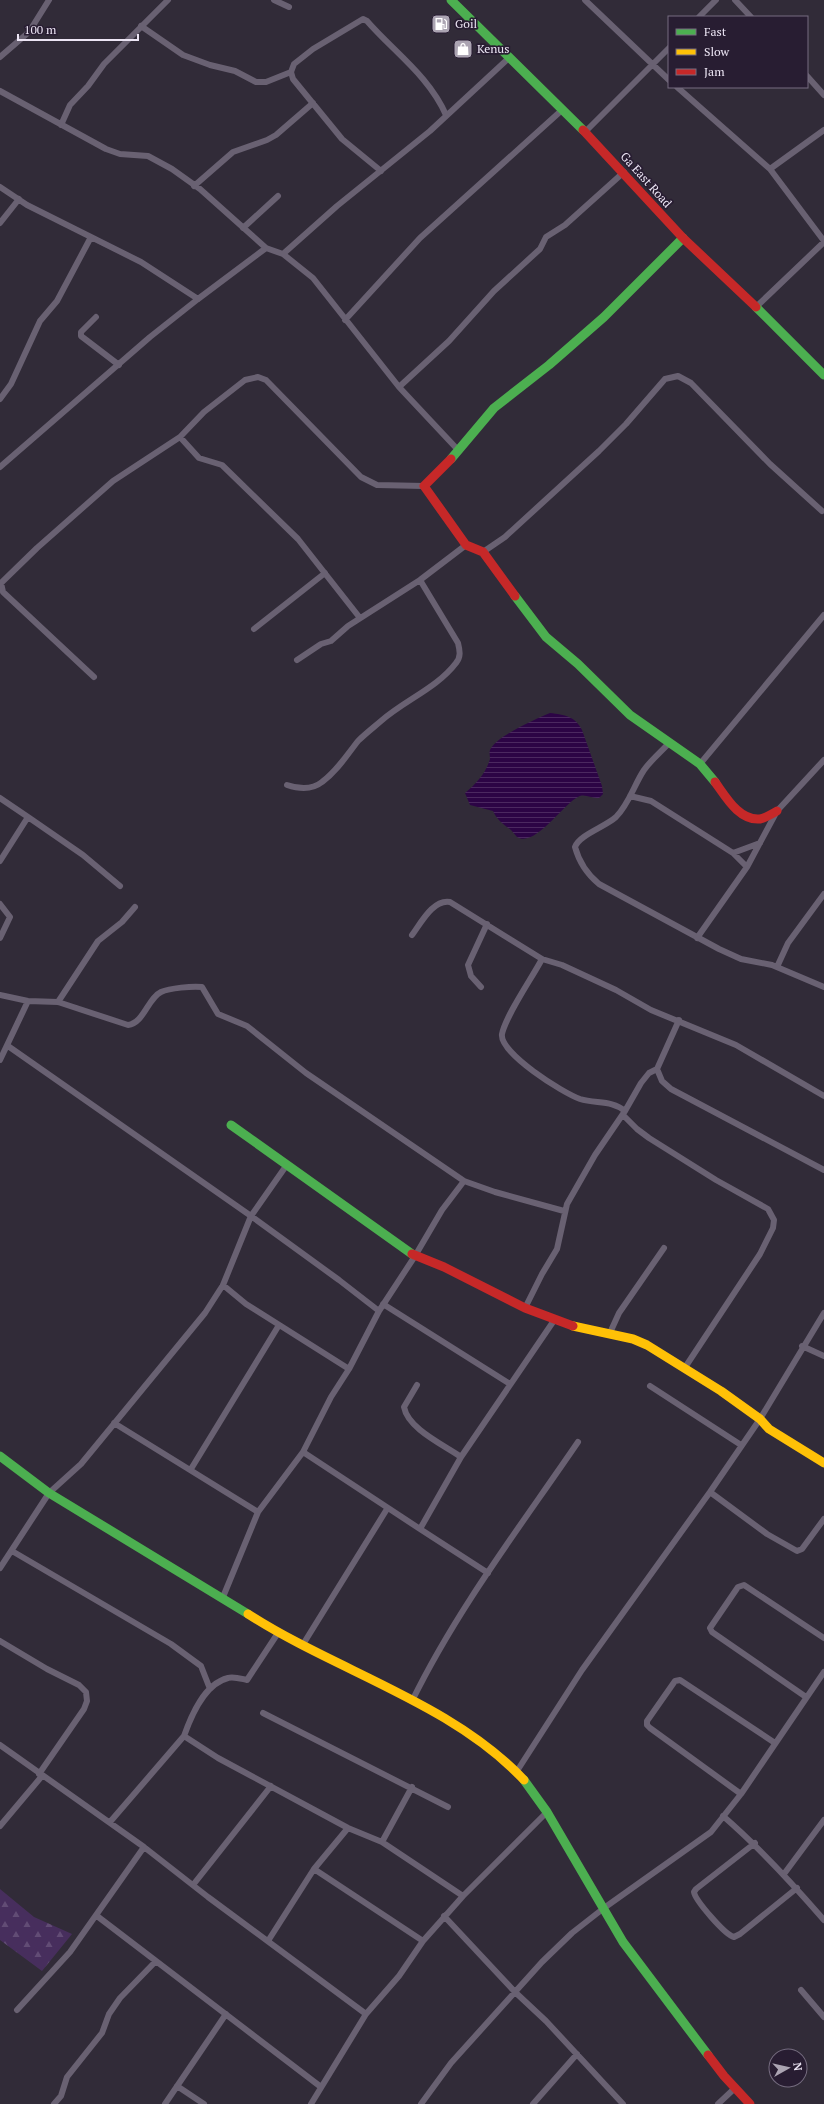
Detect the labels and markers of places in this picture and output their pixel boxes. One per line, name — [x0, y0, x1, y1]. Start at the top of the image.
fuel station icon: Goil — [430, 13, 452, 35]
place label: Goil — [455, 16, 478, 31]
shop icon: Kenus — [452, 38, 474, 60]
place label: Kenus — [477, 41, 509, 56]

